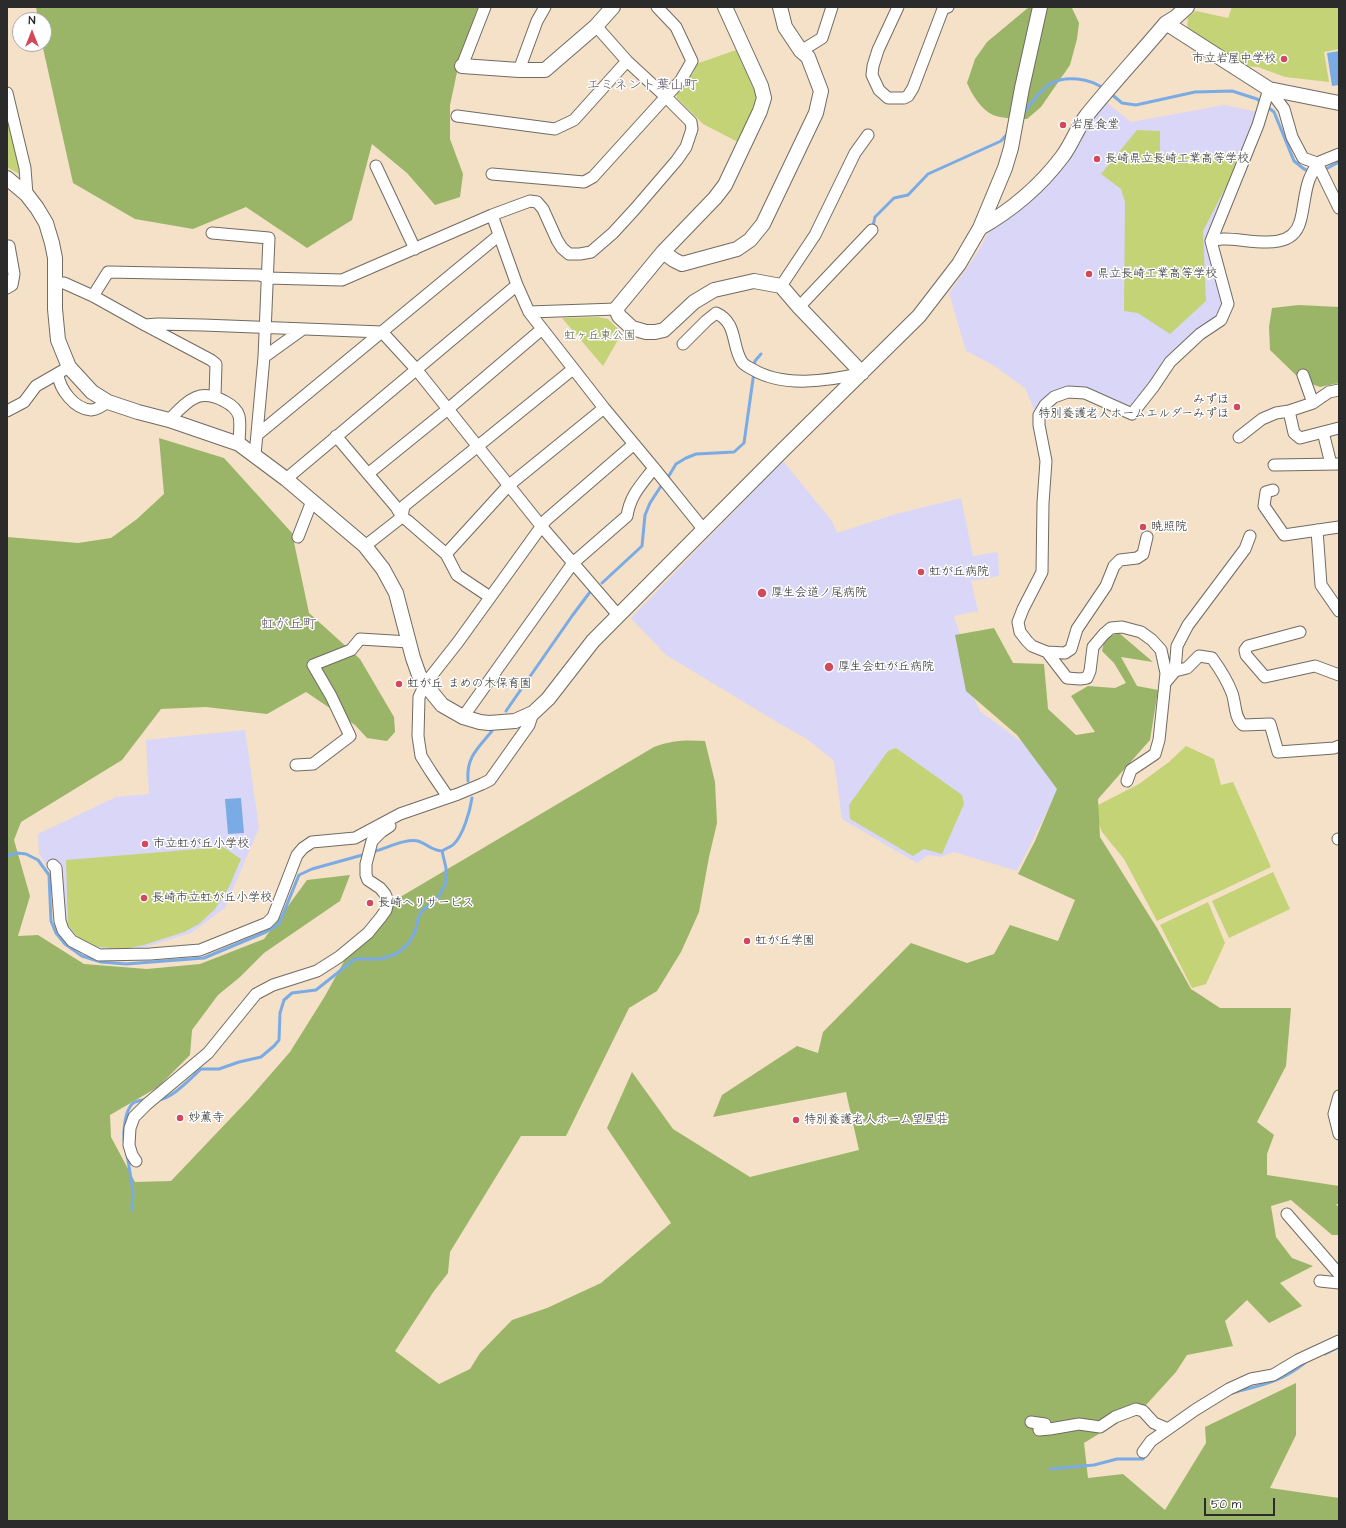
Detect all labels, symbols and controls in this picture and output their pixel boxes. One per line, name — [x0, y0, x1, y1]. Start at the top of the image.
north arrow — [12, 12, 52, 52]
text: N — [29, 13, 35, 28]
place label: 市立岩屋中学校 — [1192, 52, 1276, 66]
marker: 市立岩屋中学校 — [1279, 54, 1289, 64]
district label: エミネント葉山町 — [586, 78, 698, 94]
place label: 岩屋食堂 — [1071, 118, 1119, 132]
marker: 岩屋食堂 — [1058, 120, 1068, 130]
place label: 長崎県立長崎工業高等学校 — [1105, 152, 1249, 166]
marker: 長崎県立長崎工業高等学校 — [1092, 154, 1102, 164]
place label: 県立長崎工業高等学校 — [1097, 267, 1217, 281]
marker: 県立長崎工業高等学校 — [1084, 269, 1094, 279]
park label: 虹ヶ丘東公園 — [564, 329, 636, 343]
place label: みずほ 特別養護老人ホームエルダーみずほ — [1038, 393, 1229, 421]
marker: みずほ 特別養護老人ホームエルダーみずほ — [1232, 402, 1242, 412]
place label: 暁照院 — [1151, 520, 1187, 534]
marker: 暁照院 — [1138, 522, 1148, 532]
place label: 虹が丘病院 — [929, 565, 989, 579]
marker: 虹が丘病院 — [916, 567, 926, 577]
place label: 厚生会道ノ尾病院 — [771, 586, 867, 600]
marker: 厚生会道ノ尾病院 — [756, 587, 768, 599]
district label: 虹が丘町 — [261, 617, 317, 633]
place label: 厚生会虹が丘病院 — [838, 660, 934, 674]
marker: 厚生会虹が丘病院 — [823, 661, 835, 673]
place label: 虹が丘 まめの木保育園 — [407, 677, 532, 691]
marker: 虹が丘 まめの木保育園 — [394, 679, 404, 689]
place label: 市立虹が丘小学校 — [153, 837, 249, 851]
marker: 市立虹が丘小学校 — [140, 839, 150, 849]
place label: 長崎市立虹が丘小学校 — [152, 891, 272, 905]
marker: 長崎市立虹が丘小学校 — [139, 893, 149, 903]
place label: 長崎ヘリサービス — [378, 896, 474, 910]
marker: 長崎ヘリサービス — [365, 898, 375, 908]
place label: 虹が丘学園 — [755, 934, 815, 948]
marker: 虹が丘学園 — [742, 936, 752, 946]
place label: 妙薫寺 — [188, 1111, 224, 1125]
marker: 妙薫寺 — [175, 1113, 185, 1123]
place label: 特別養護老人ホーム望星荘 — [804, 1113, 948, 1127]
marker: 特別養護老人ホーム望星荘 — [791, 1115, 801, 1125]
scale bar — [1206, 1490, 1277, 1516]
text: 50 m — [1211, 1496, 1241, 1513]

